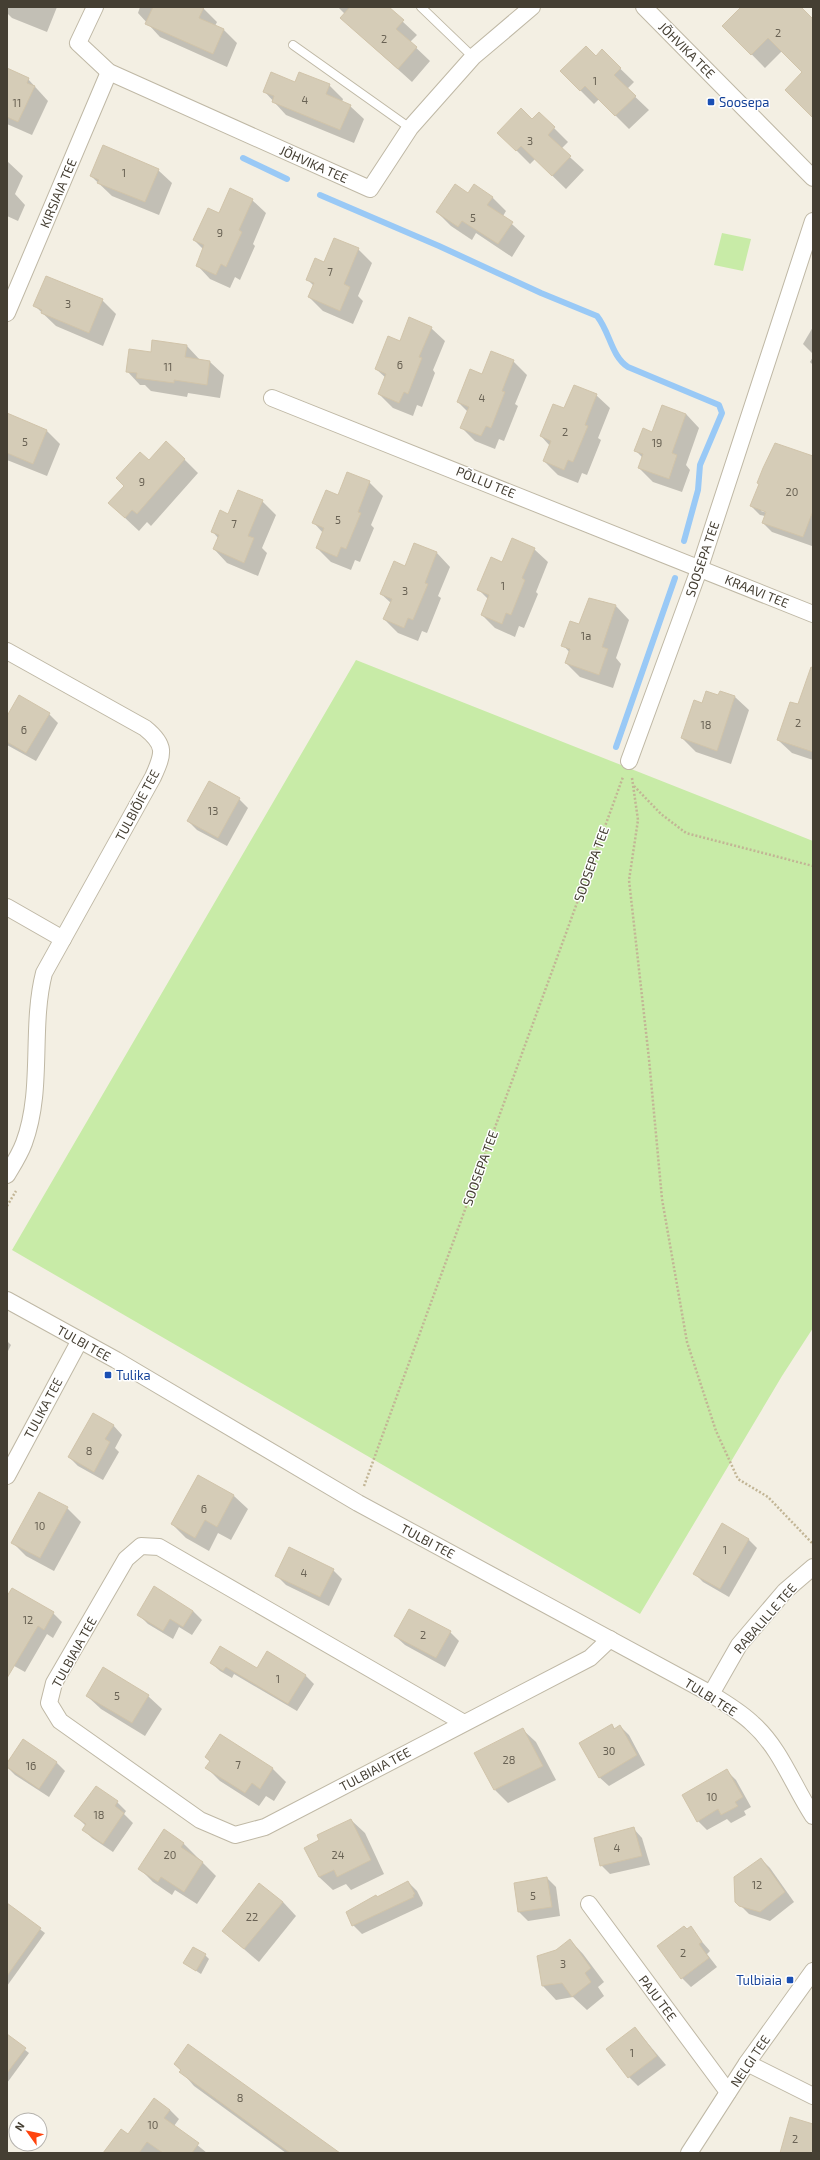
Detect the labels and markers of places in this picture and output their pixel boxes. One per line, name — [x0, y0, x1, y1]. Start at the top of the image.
place label: Soosepa — [719, 94, 769, 110]
marker: Soosepa — [706, 97, 716, 107]
place label: Tulika — [116, 1367, 151, 1383]
marker: Tulika — [103, 1370, 113, 1380]
place label: Tulbiaia — [736, 1972, 782, 1988]
marker: Tulbiaia — [785, 1975, 795, 1985]

